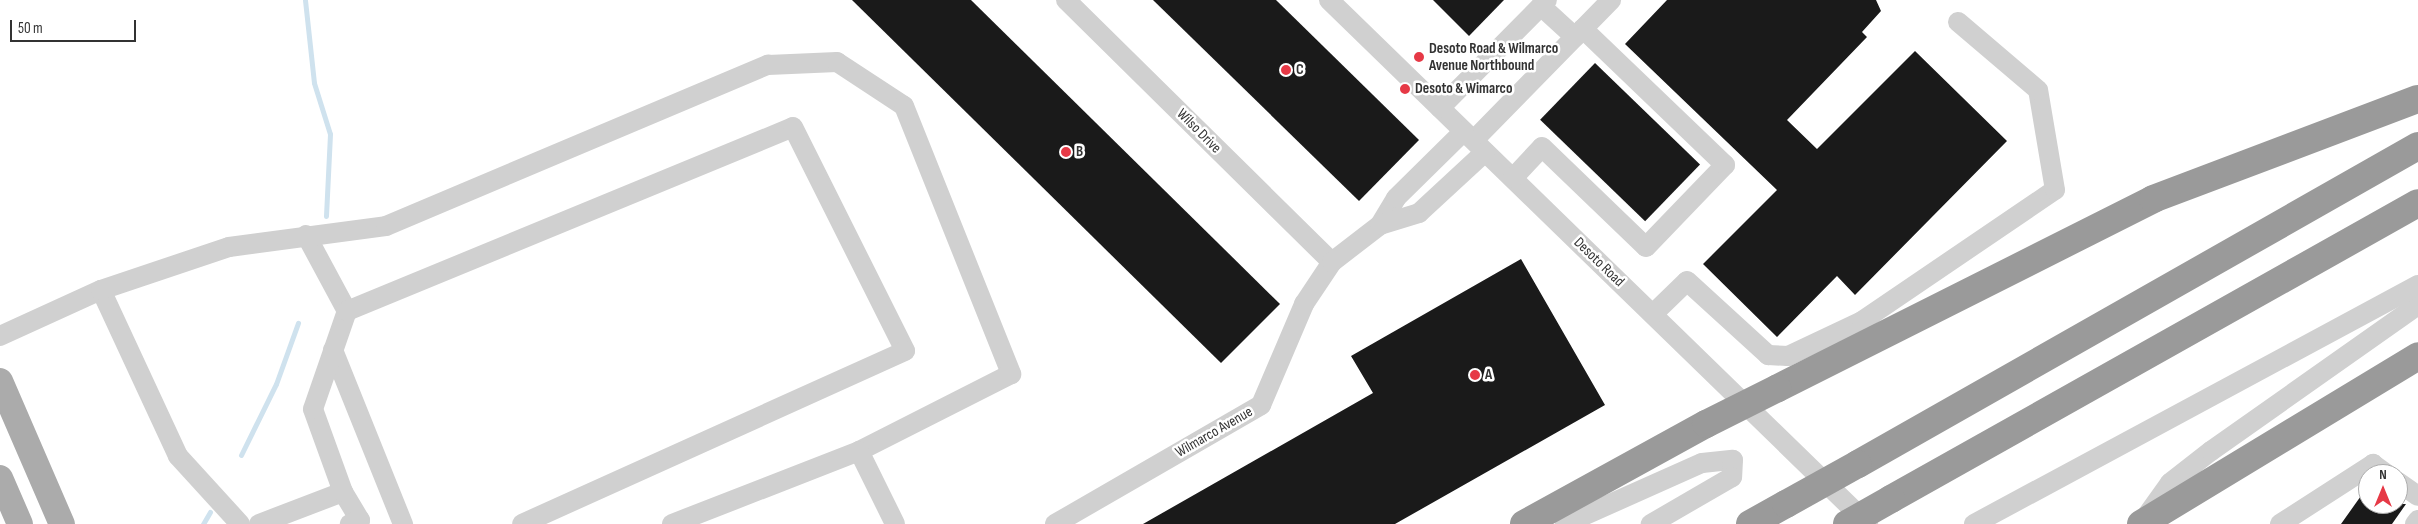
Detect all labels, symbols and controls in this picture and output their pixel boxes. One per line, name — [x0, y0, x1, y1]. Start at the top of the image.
scale bar — [12, 10, 139, 42]
text: 50 m — [18, 19, 43, 38]
place label: Desoto Road & Wilmarco Avenue Northbound — [1429, 39, 1558, 74]
marker: Desoto Road & Wilmarco Avenue Northbound — [1413, 51, 1425, 63]
place label: C — [1296, 61, 1304, 79]
marker: C — [1280, 64, 1292, 76]
place label: Desoto & Wimarco — [1415, 80, 1512, 98]
marker: Desoto & Wimarco — [1399, 83, 1411, 95]
street label: Wilso Drive — [1173, 105, 1225, 157]
place label: B — [1076, 143, 1083, 161]
marker: B — [1060, 146, 1072, 158]
street label: Desoto Road — [1570, 234, 1628, 290]
place label: A — [1485, 366, 1492, 384]
marker: A — [1469, 369, 1481, 381]
street label: Wilmarco Avenue — [1172, 403, 1256, 461]
north arrow — [2358, 464, 2408, 514]
text: N — [2379, 466, 2387, 483]

